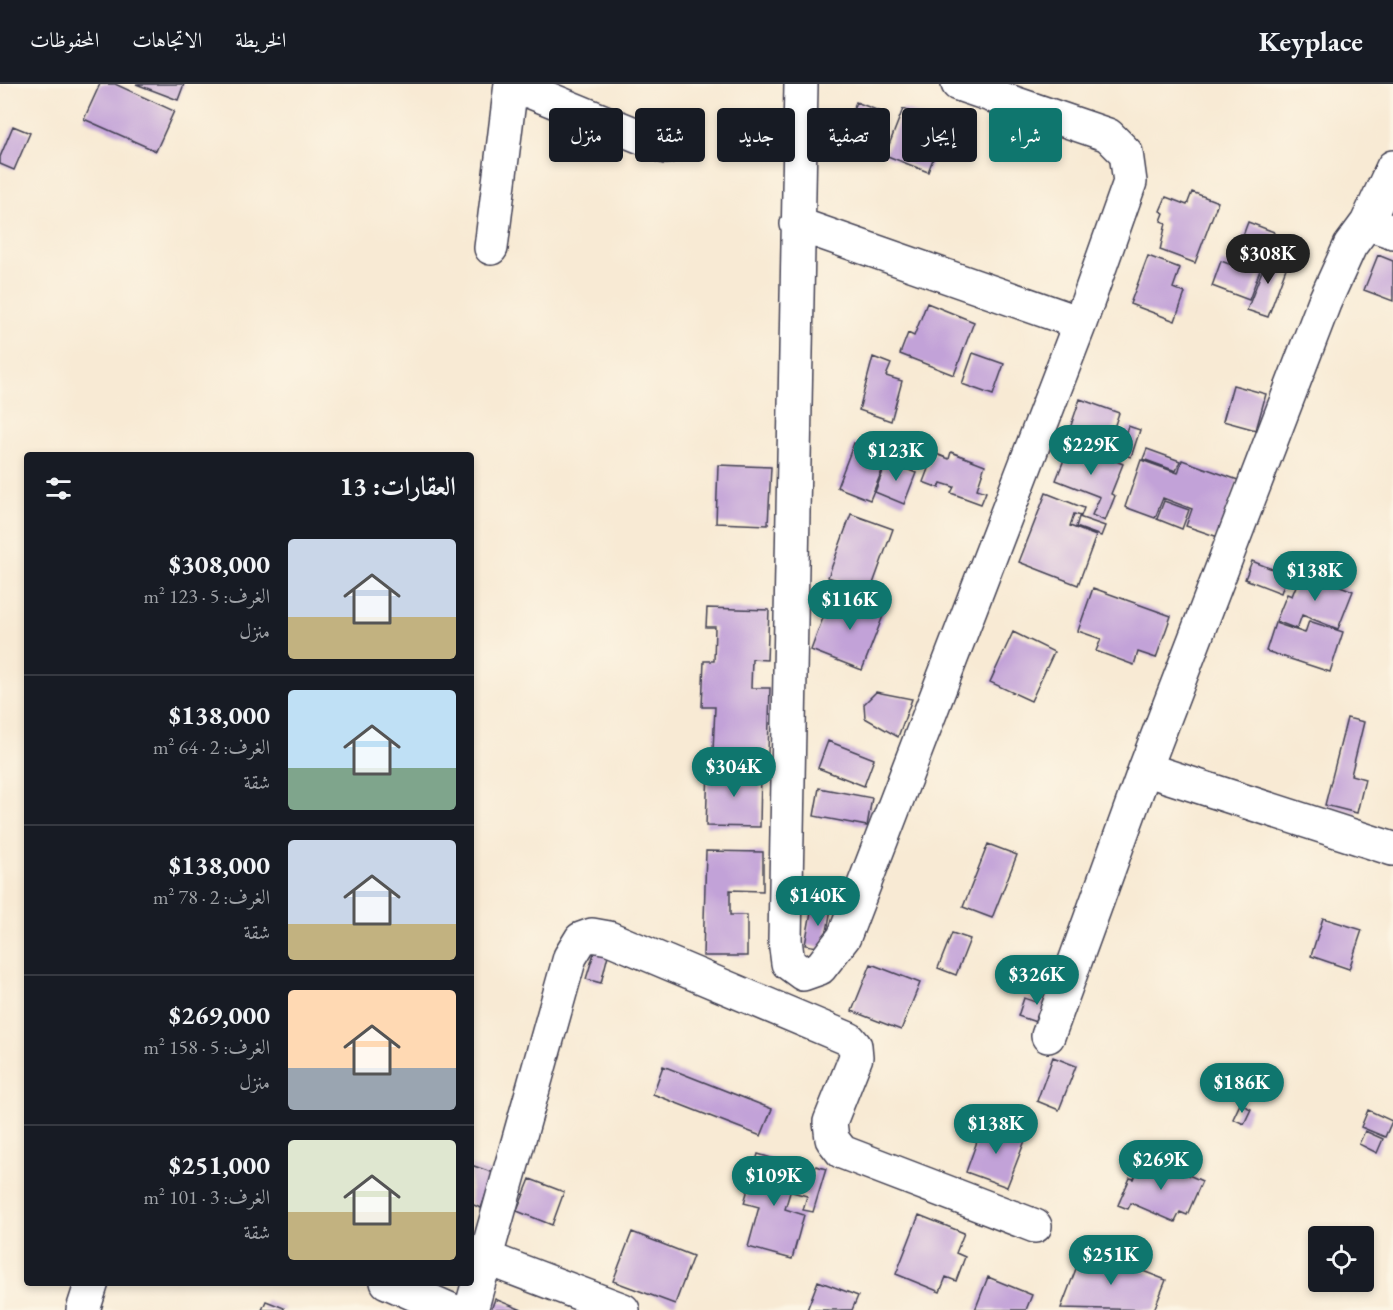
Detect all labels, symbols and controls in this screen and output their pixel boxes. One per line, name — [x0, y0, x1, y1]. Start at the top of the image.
text: Keyplace — [1259, 23, 1363, 59]
text: المحفوظات — [30, 26, 99, 53]
text: الاتجاهات — [132, 26, 202, 53]
text: الخريطة — [235, 26, 286, 53]
chip: منزل — [549, 108, 623, 162]
chip: شقة — [635, 108, 705, 162]
chip: جديد — [717, 108, 795, 162]
chip: تصفية — [807, 108, 890, 162]
chip: إيجار — [902, 108, 977, 162]
chip: شراء — [989, 108, 1062, 162]
pin: $308K — [1226, 234, 1310, 285]
text: $308K — [1240, 240, 1296, 266]
pin: $229K — [1049, 425, 1133, 476]
pin: $123K — [854, 431, 938, 482]
text: $229K — [1063, 431, 1119, 457]
text: $123K — [868, 437, 924, 463]
text: العقارات: 13 — [339, 469, 456, 503]
icon: filters — [42, 472, 75, 505]
text: $308,000 — [169, 547, 270, 581]
pin: $138K — [1273, 551, 1357, 602]
text: $138K — [1287, 557, 1343, 583]
icon: home — [336, 563, 408, 635]
pin: $116K — [808, 580, 892, 631]
text: الغرف: 5 · 123 m² — [143, 583, 270, 609]
text: $116K — [822, 586, 878, 612]
text: منزل — [239, 618, 270, 644]
text: $138,000 — [169, 698, 270, 732]
icon: home — [336, 714, 408, 786]
text: الغرف: 2 · 64 m² — [153, 734, 270, 760]
pin: $304K — [692, 747, 776, 798]
text: $304K — [706, 753, 762, 779]
text: شقة — [244, 769, 270, 795]
text: $138,000 — [169, 848, 270, 882]
icon: home — [336, 864, 408, 936]
pin: $140K — [776, 876, 860, 927]
text: $140K — [790, 882, 846, 908]
text: الغرف: 2 · 78 m² — [153, 884, 270, 910]
text: شقة — [244, 919, 270, 945]
pin: $326K — [995, 955, 1079, 1006]
text: $326K — [1009, 961, 1065, 987]
text: $269,000 — [169, 998, 270, 1032]
icon: home — [336, 1014, 408, 1086]
text: الغرف: 5 · 158 m² — [143, 1034, 270, 1060]
pin: $186K — [1200, 1063, 1284, 1114]
text: منزل — [239, 1069, 270, 1095]
text: $186K — [1214, 1069, 1270, 1095]
pin: $138K — [954, 1104, 1038, 1155]
text: $138K — [968, 1110, 1024, 1136]
pin: $269K — [1119, 1140, 1203, 1191]
text: $269K — [1133, 1146, 1189, 1172]
text: $251,000 — [169, 1148, 270, 1182]
pin: $109K — [732, 1156, 816, 1207]
text: $109K — [746, 1162, 802, 1188]
icon: home — [336, 1164, 408, 1236]
text: الغرف: 3 · 101 m² — [143, 1184, 270, 1210]
text: شقة — [244, 1219, 270, 1245]
map controls — [1308, 1226, 1374, 1292]
button: locate — [1308, 1226, 1374, 1292]
pin: $251K — [1069, 1235, 1153, 1286]
text: $251K — [1083, 1241, 1139, 1267]

